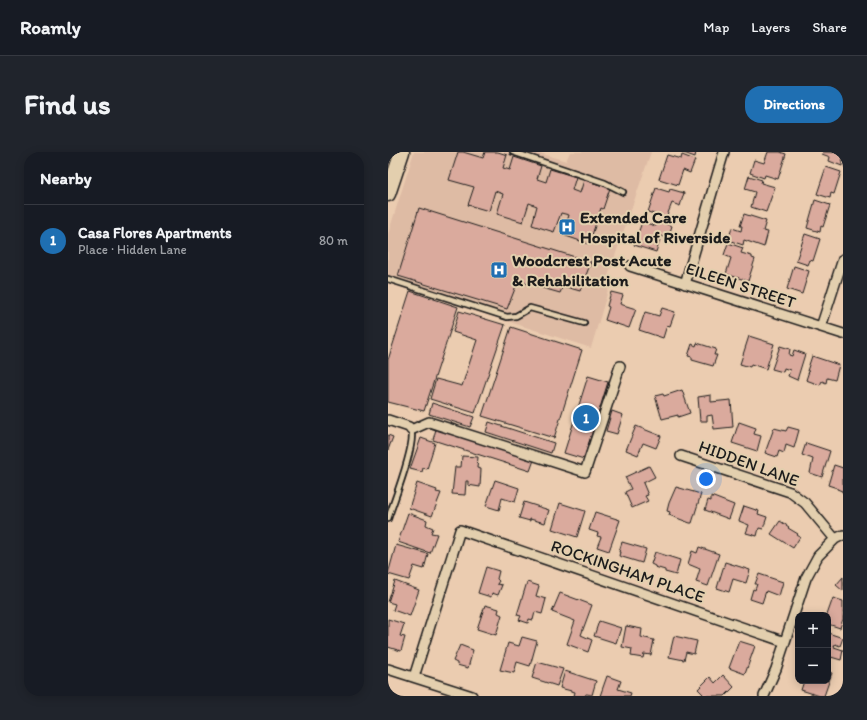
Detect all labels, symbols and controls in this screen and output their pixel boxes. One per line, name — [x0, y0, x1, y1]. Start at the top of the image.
text: Roamly — [20, 16, 81, 39]
text: Map — [704, 19, 729, 36]
text: Layers — [751, 19, 790, 36]
text: Share — [812, 19, 847, 36]
button: Directions — [745, 86, 843, 123]
text: Find us — [24, 87, 111, 121]
text: Nearby — [40, 168, 92, 188]
place label: Extended Care Hospital of Riverside — [580, 207, 730, 248]
hospital icon: Extended Care Hospital of Riverside — [557, 217, 577, 237]
text: Casa Flores Apartments — [78, 224, 232, 242]
text: 1 — [50, 233, 56, 248]
text: 80 m — [319, 233, 348, 248]
text: Place · Hidden Lane — [78, 242, 187, 257]
place label: Woodcrest Post Acute & Rehabilitation — [512, 250, 671, 290]
street label: EILEEN STREET — [683, 258, 799, 312]
hospital icon: Woodcrest Post Acute & Rehabilitation — [489, 260, 509, 280]
pin: 1 — [573, 403, 599, 433]
street label: HIDDEN LANE — [696, 436, 802, 490]
your location — [696, 469, 716, 489]
street label: ROCKINGHAM PLACE — [548, 535, 708, 607]
map controls — [795, 612, 831, 684]
button: + — [795, 612, 831, 648]
button: − — [795, 648, 831, 684]

